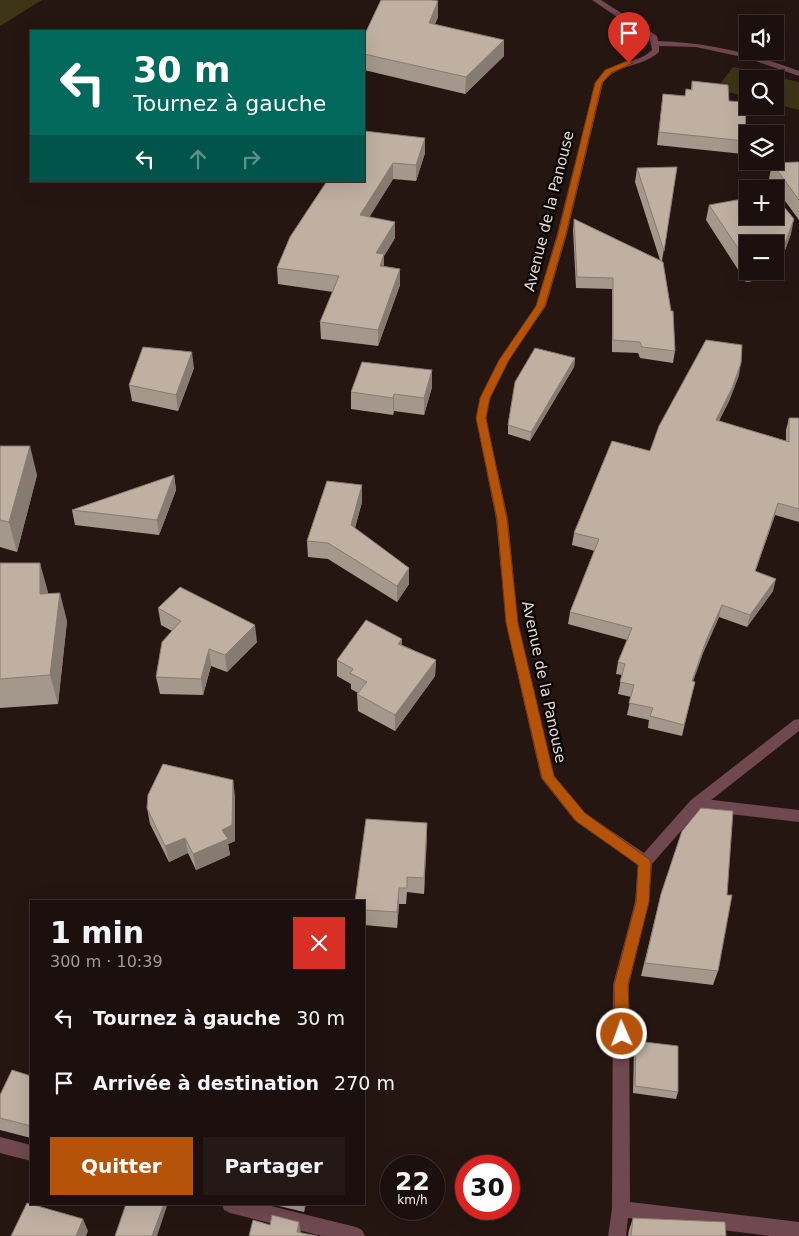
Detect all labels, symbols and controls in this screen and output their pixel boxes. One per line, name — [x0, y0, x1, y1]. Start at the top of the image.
pin — [608, 12, 650, 63]
map controls — [739, 15, 784, 280]
button: sound — [739, 15, 784, 60]
icon: arrive — [615, 19, 643, 47]
icon: left — [50, 50, 115, 115]
text: 30 m — [133, 50, 230, 90]
button: search — [739, 70, 784, 115]
text: Tournez à gauche — [133, 91, 326, 116]
button: layers — [739, 125, 784, 170]
street label: Avenue de la Panouse — [520, 129, 578, 293]
icon: left — [131, 145, 159, 173]
icon: ahead — [184, 145, 212, 173]
icon: right — [237, 145, 265, 173]
button: + — [739, 180, 784, 225]
button: − — [739, 235, 784, 280]
street label: Avenue de la Panouse — [518, 599, 570, 765]
text: 1 min — [50, 915, 144, 950]
button: close — [293, 917, 345, 969]
text: 300 m · 10:39 — [50, 952, 163, 971]
icon: left — [50, 1004, 78, 1032]
text: Tournez à gauche — [93, 1007, 281, 1029]
text: 30 m — [296, 1007, 345, 1029]
position arrow — [595, 1007, 647, 1059]
icon: arrive — [50, 1069, 78, 1097]
text: Arrivée à destination — [93, 1072, 319, 1094]
text: 270 m — [334, 1072, 395, 1094]
button: Quitter — [50, 1137, 193, 1195]
button: Partager — [203, 1137, 345, 1195]
speed limit sign: 30 — [455, 1155, 520, 1220]
text: 22 — [395, 1167, 430, 1196]
text: km/h — [397, 1193, 428, 1207]

